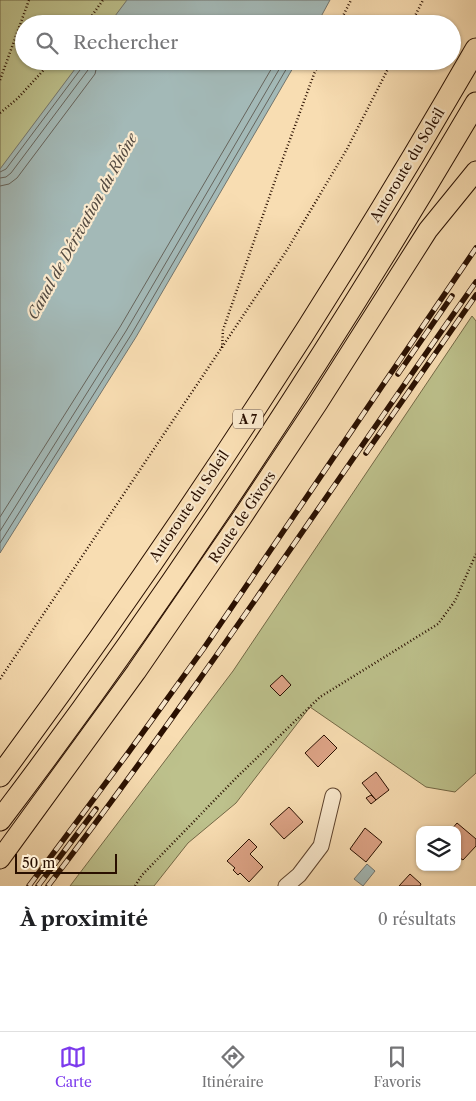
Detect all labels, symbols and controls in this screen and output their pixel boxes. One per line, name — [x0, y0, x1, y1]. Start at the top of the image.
search box — [15, 15, 461, 70]
icon: search — [33, 29, 61, 57]
text: Rechercher — [73, 31, 178, 54]
street label: Autoroute du Soleil — [365, 105, 448, 226]
water label: Canal de Dérivation du Rhône — [23, 129, 142, 322]
road number: A 7 — [233, 409, 263, 428]
street label: Autoroute du Soleil — [145, 447, 233, 566]
street label: Route de Givors — [205, 468, 279, 566]
map controls — [416, 826, 461, 871]
button: layers — [416, 826, 461, 871]
scale bar — [15, 851, 118, 874]
text: 50 m — [22, 854, 55, 872]
text: À proximité — [20, 906, 148, 931]
text: 0 résultats — [378, 909, 456, 929]
tab: Carte — [55, 1043, 92, 1091]
tab: Itinéraire — [202, 1043, 264, 1091]
tab: Favoris — [373, 1043, 421, 1091]

